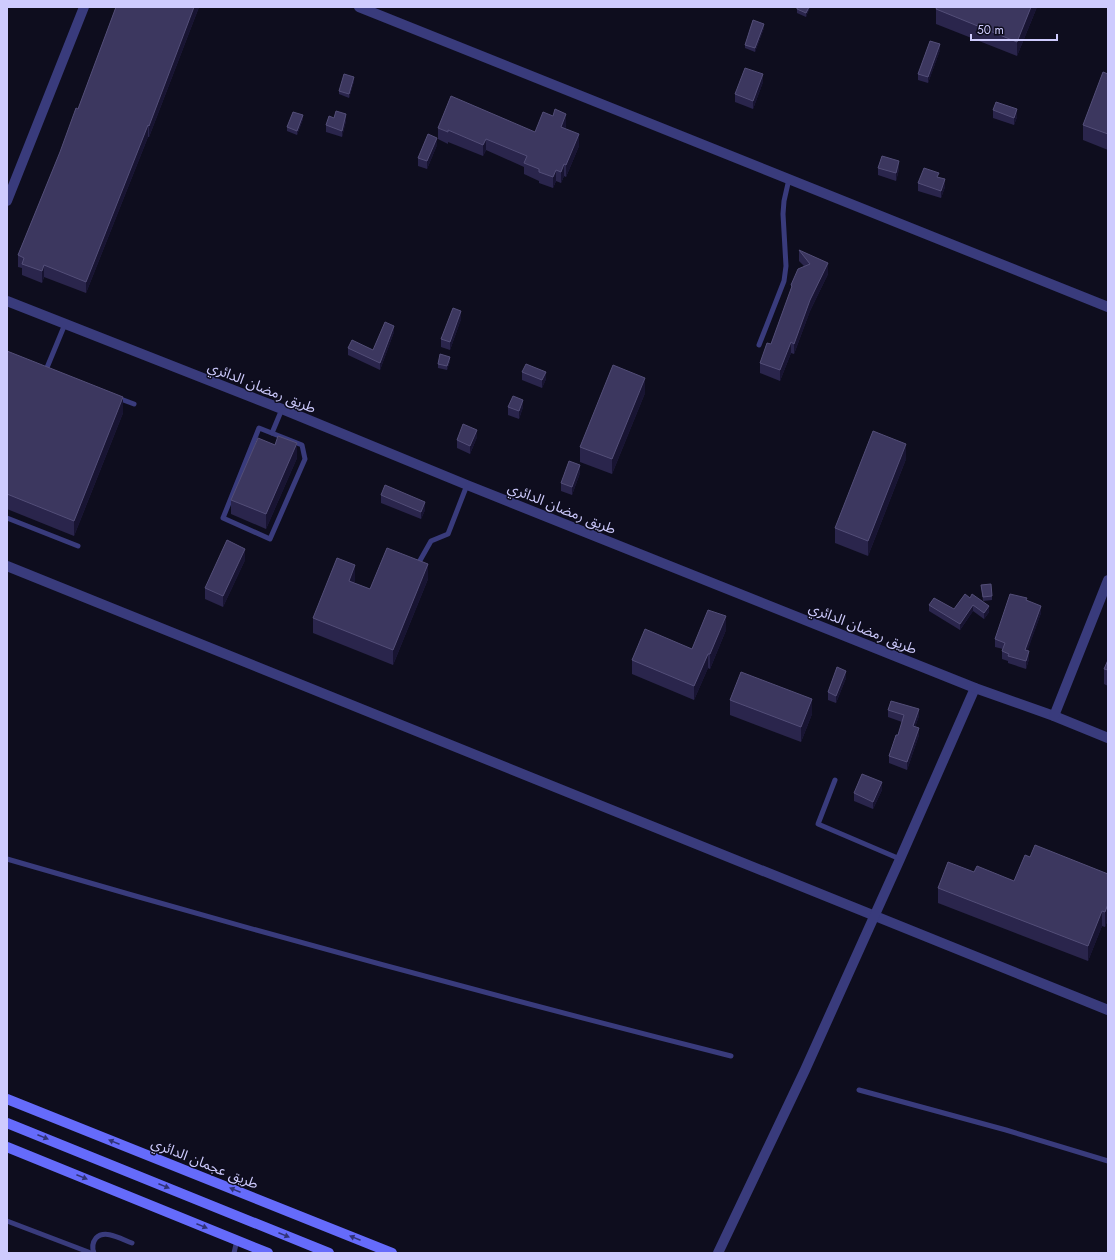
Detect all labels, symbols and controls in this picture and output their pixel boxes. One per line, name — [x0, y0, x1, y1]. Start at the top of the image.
scale bar — [971, 16, 1057, 42]
text: 50 m — [977, 21, 1004, 39]
street label: طريق رمضان الدائري — [204, 356, 319, 419]
street label: طريق رمضان الدائري — [504, 477, 619, 540]
street label: طريق رمضان الدائري — [805, 597, 920, 660]
street label: طريق عجمان الدائري — [148, 1132, 262, 1195]
one-way arrow — [38, 1135, 50, 1141]
one-way arrow — [108, 1138, 120, 1144]
one-way arrow — [77, 1175, 89, 1181]
one-way arrow — [158, 1184, 170, 1190]
one-way arrow — [228, 1187, 240, 1193]
one-way arrow — [197, 1224, 209, 1230]
one-way arrow — [279, 1232, 291, 1238]
one-way arrow — [349, 1235, 361, 1241]

